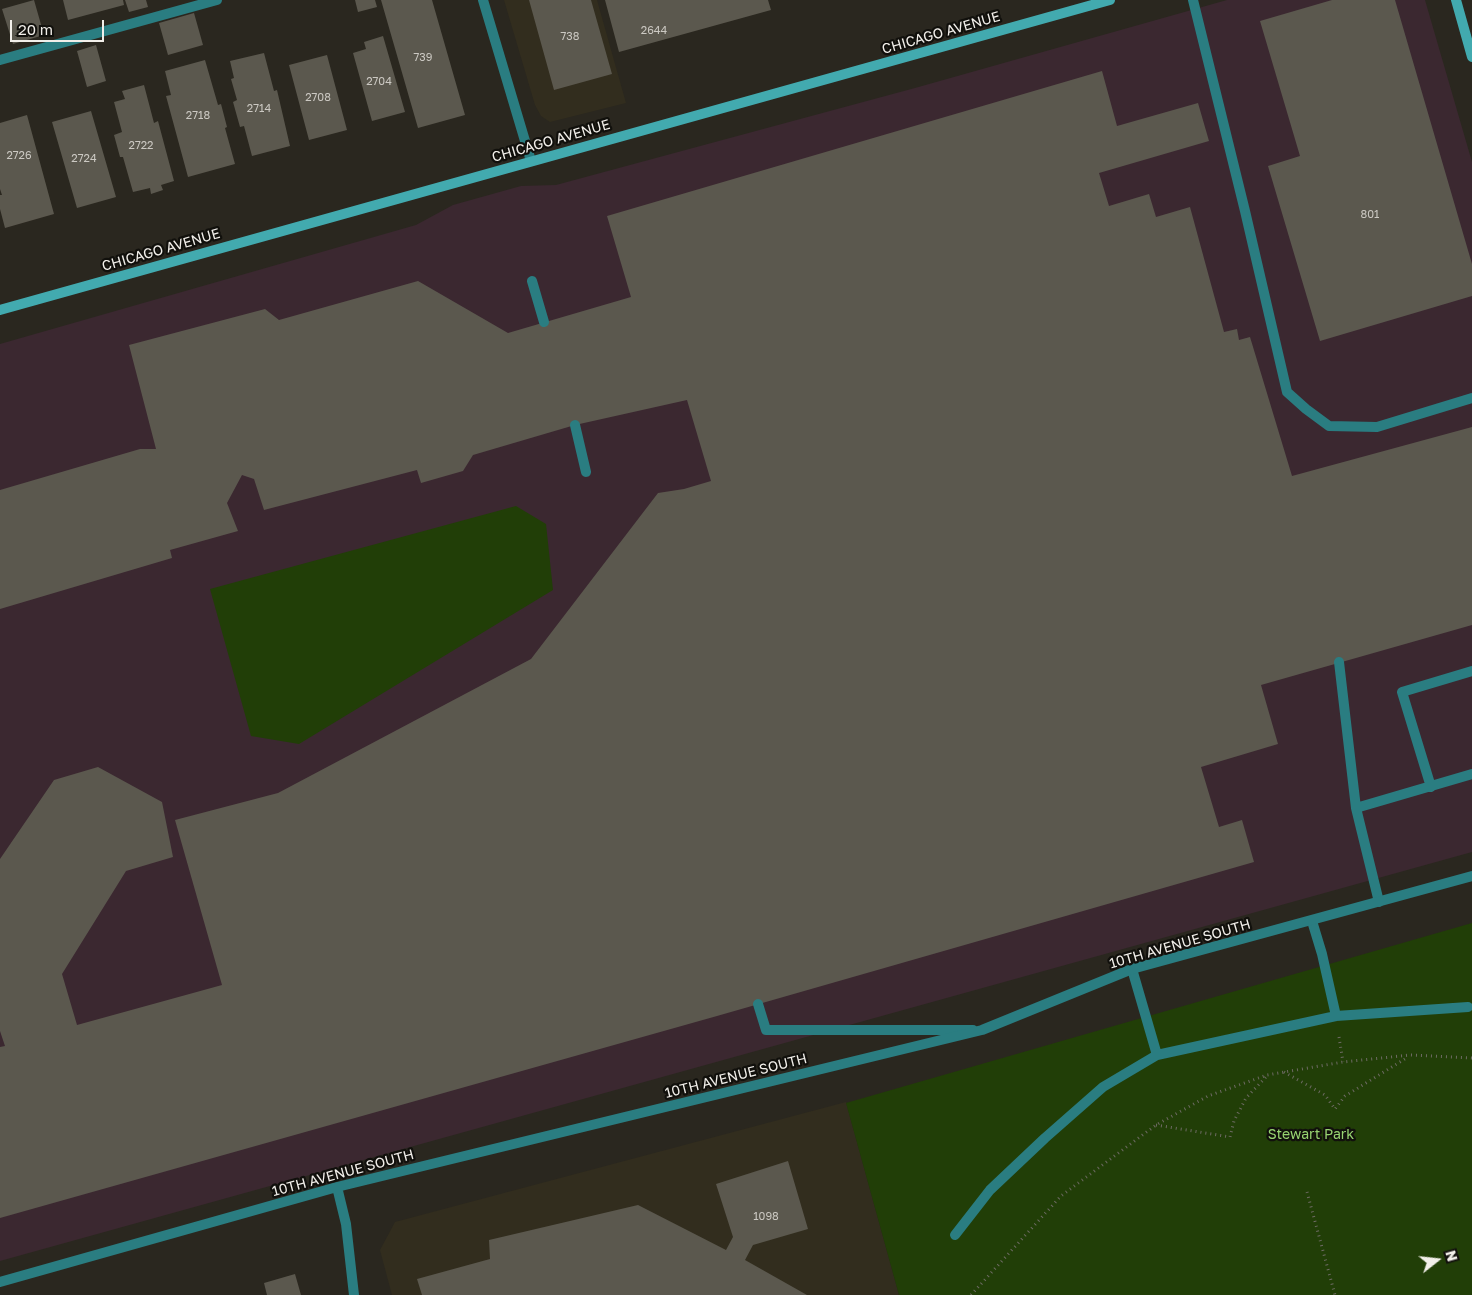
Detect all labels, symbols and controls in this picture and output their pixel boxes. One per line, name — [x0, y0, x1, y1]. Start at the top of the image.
street label: CHICAGO AVENUE — [880, 8, 1002, 58]
scale bar — [12, 10, 106, 42]
text: 20 m — [18, 20, 53, 38]
house number: 2644 — [641, 24, 667, 38]
house number: 738 — [561, 30, 579, 44]
house number: 739 — [414, 51, 432, 65]
house number: 2704 — [366, 75, 392, 89]
house number: 2708 — [305, 91, 331, 105]
house number: 2714 — [247, 102, 271, 116]
house number: 2718 — [186, 109, 210, 123]
street label: CHICAGO AVENUE — [490, 116, 612, 166]
house number: 2722 — [129, 139, 153, 153]
house number: 2726 — [6, 149, 32, 163]
house number: 2724 — [71, 152, 97, 166]
house number: 801 — [1361, 208, 1379, 222]
street label: CHICAGO AVENUE — [100, 225, 222, 275]
street label: 10TH AVENUE SOUTH — [1107, 916, 1253, 972]
street label: 10TH AVENUE SOUTH — [663, 1050, 809, 1102]
park label: Stewart Park — [1268, 1127, 1354, 1143]
street label: 10TH AVENUE SOUTH — [270, 1146, 416, 1200]
house number: 1098 — [753, 1210, 779, 1224]
north arrow — [1412, 1235, 1462, 1285]
text: N — [1442, 1248, 1462, 1263]

